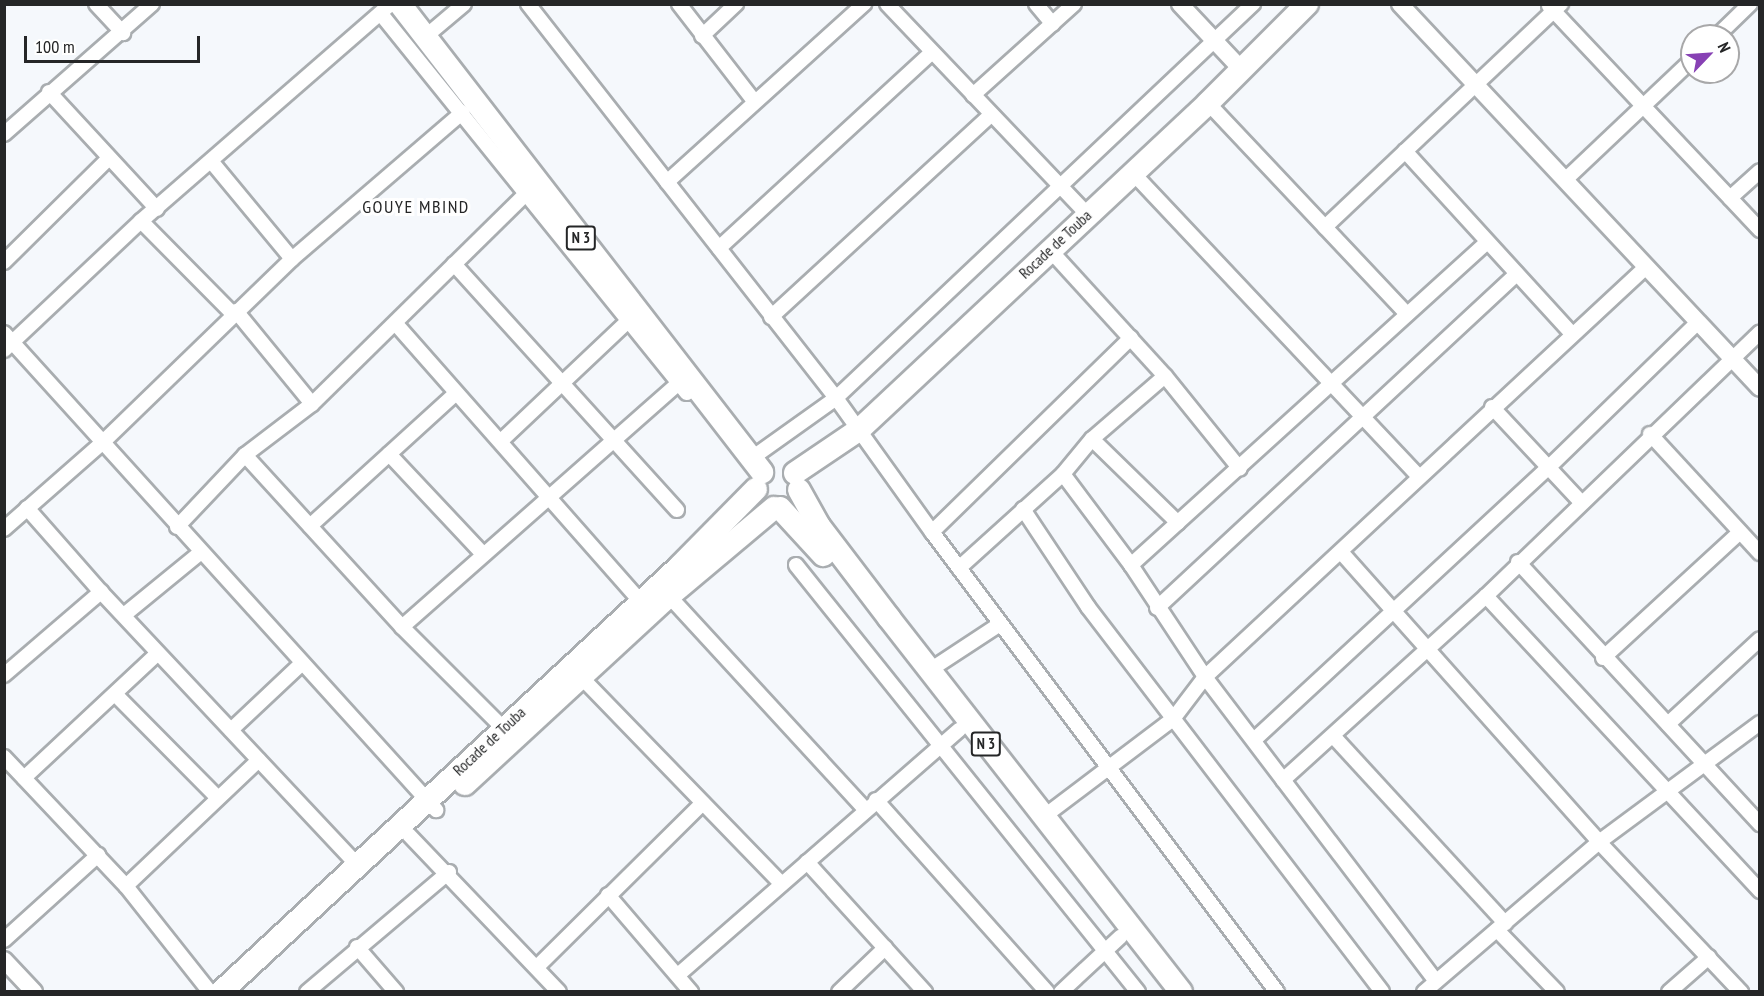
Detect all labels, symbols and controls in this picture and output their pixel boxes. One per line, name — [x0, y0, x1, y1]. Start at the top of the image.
scale bar — [27, 24, 202, 62]
north arrow — [1680, 24, 1740, 84]
text: 100 m — [35, 35, 75, 58]
text: N — [1714, 39, 1735, 55]
district label: GOUYE MBIND — [362, 196, 470, 218]
street label: Rocade de Touba — [1015, 205, 1095, 283]
road number: N 3 — [564, 226, 598, 250]
street label: Rocade de Touba — [449, 702, 529, 780]
road number: N 3 — [970, 732, 1002, 756]

